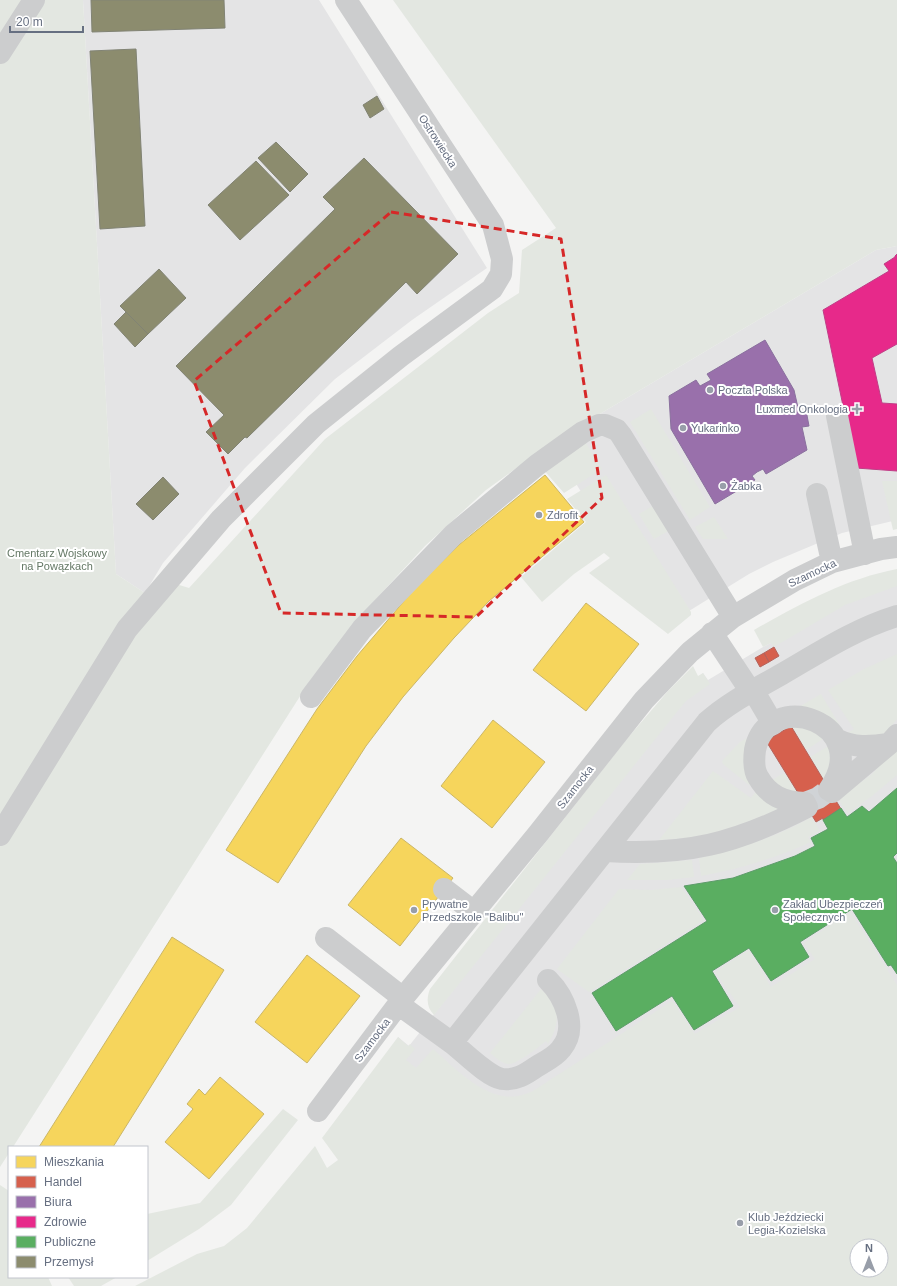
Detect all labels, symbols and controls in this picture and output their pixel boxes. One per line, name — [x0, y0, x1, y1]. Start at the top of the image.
scale bar — [10, 8, 83, 34]
text: 20 m — [16, 15, 43, 29]
street label: Ostrowiecka — [416, 112, 460, 170]
place label: Poczta Polska — [718, 384, 789, 396]
marker: Poczta Polska — [705, 385, 715, 395]
place label: Luxmed Onkologia — [756, 403, 849, 415]
marker: Luxmed Onkologia — [851, 403, 863, 415]
place label: Yukarinko — [691, 422, 739, 434]
marker: Yukarinko — [678, 423, 688, 433]
place label: Żabka — [731, 480, 762, 492]
marker: Żabka — [718, 481, 728, 491]
place label: Zdrofit — [547, 509, 578, 521]
marker: Zdrofit — [534, 510, 544, 520]
park label: Cmentarz Wojskowy na Powązkach — [7, 547, 108, 572]
street label: Szamocka — [786, 556, 839, 589]
street label: Szamocka — [554, 762, 596, 811]
place label: Prywatne Przedszkole "Balibu" — [422, 898, 523, 923]
place label: Zakład Ubezpieczeń Społecznych — [783, 898, 883, 923]
marker: Prywatne Przedszkole "Balibu" — [409, 905, 419, 915]
marker: Zakład Ubezpieczeń Społecznych — [770, 905, 780, 915]
street label: Szamocka — [352, 1015, 393, 1064]
legend — [8, 1146, 148, 1278]
text: Mieszkania — [44, 1155, 104, 1169]
text: Handel — [44, 1175, 82, 1189]
text: Biura — [44, 1195, 72, 1209]
place label: Klub Jeździecki Legia-Kozielska — [748, 1211, 827, 1236]
text: Zdrowie — [44, 1215, 87, 1229]
marker: Klub Jeździecki Legia-Kozielska — [735, 1218, 745, 1228]
text: Publiczne — [44, 1235, 96, 1249]
north arrow — [849, 1238, 889, 1278]
text: N — [865, 1242, 873, 1254]
text: Przemysł — [44, 1255, 94, 1269]

